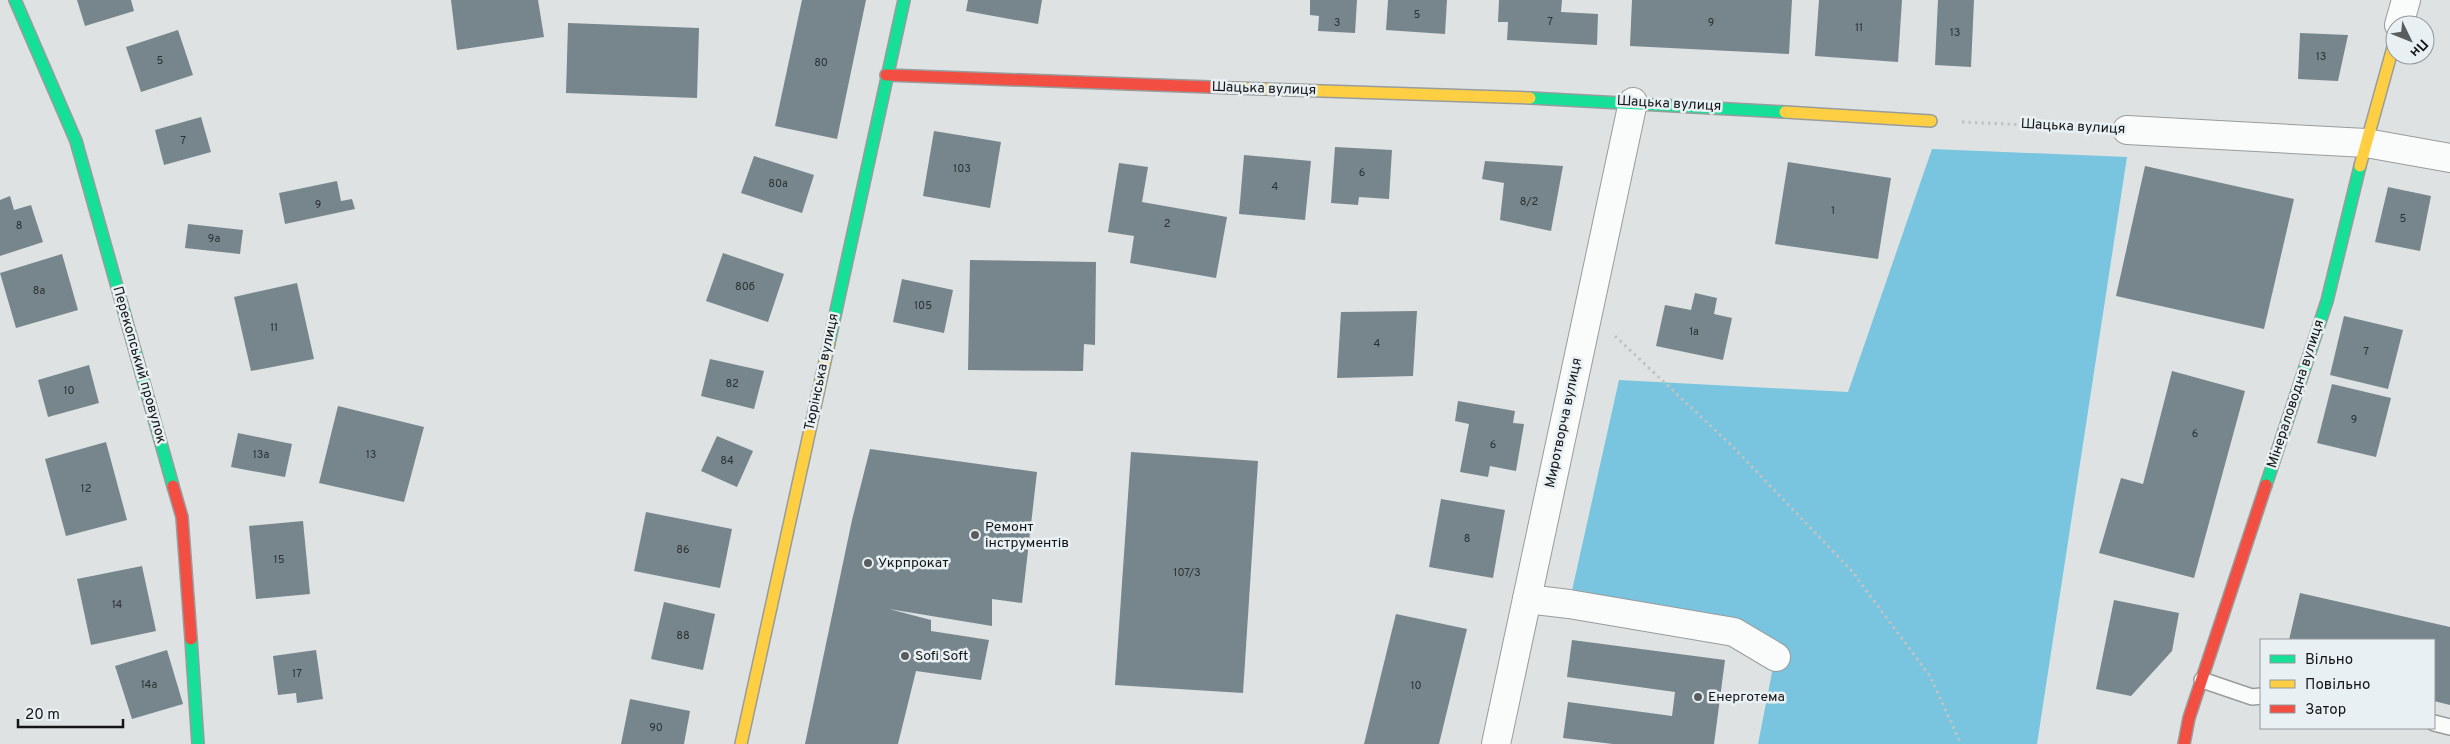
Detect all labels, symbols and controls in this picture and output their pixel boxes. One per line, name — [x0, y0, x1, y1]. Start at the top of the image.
house number: 5 — [1414, 8, 1421, 22]
house number: 7 — [1547, 15, 1553, 29]
north arrow — [2385, 15, 2435, 65]
house number: 3 — [1334, 16, 1340, 30]
house number: 9 — [1708, 16, 1714, 30]
house number: 11 — [1855, 21, 1863, 35]
house number: 13 — [1950, 26, 1960, 40]
text: Пн — [2406, 35, 2431, 61]
house number: 13 — [2316, 50, 2326, 64]
house number: 5 — [157, 54, 164, 68]
house number: 80 — [814, 56, 828, 70]
street label: Шацька вулиця — [1211, 79, 1317, 99]
street label: Шацька вулиця — [1616, 93, 1722, 115]
street label: Шацька вулиця — [2020, 116, 2126, 138]
house number: 7 — [180, 134, 186, 148]
house number: 103 — [953, 162, 971, 176]
house number: 6 — [1359, 166, 1365, 180]
house number: 80а — [768, 177, 788, 191]
house number: 4 — [1272, 180, 1279, 194]
house number: 8/2 — [1520, 195, 1538, 209]
house number: 9 — [315, 198, 321, 212]
house number: 1 — [1831, 204, 1835, 218]
house number: 5 — [2400, 212, 2407, 226]
house number: 2 — [1164, 217, 1170, 231]
house number: 8 — [16, 219, 22, 233]
house number: 9а — [208, 232, 220, 246]
house number: 80б — [735, 280, 755, 294]
house number: 8а — [33, 284, 46, 298]
street label: Перекопський провулок — [108, 284, 170, 446]
house number: 105 — [914, 299, 932, 313]
street label: Тюрінська вулиця — [801, 312, 843, 432]
street label: Мінераловодна вулиця — [2264, 318, 2328, 470]
house number: 11 — [270, 321, 278, 335]
house number: 1а — [1689, 325, 1699, 339]
house number: 4 — [1374, 337, 1381, 351]
house number: 7 — [2363, 345, 2369, 359]
street label: Миротворча вулиця — [1542, 356, 1586, 490]
house number: 82 — [725, 377, 739, 391]
house number: 10 — [63, 384, 75, 398]
house number: 9 — [2351, 413, 2357, 427]
house number: 6 — [2192, 427, 2198, 441]
house number: 6 — [1490, 438, 1496, 452]
house number: 13а — [253, 448, 270, 462]
house number: 13 — [366, 448, 376, 462]
house number: 84 — [720, 454, 734, 468]
house number: 12 — [81, 482, 91, 496]
place label: Ремонт інструментів — [985, 519, 1069, 552]
marker: Ремонт інструментів — [969, 529, 981, 541]
house number: 8 — [1464, 532, 1470, 546]
house number: 86 — [676, 543, 690, 557]
house number: 15 — [274, 553, 285, 567]
place label: Укрпрокат — [878, 555, 949, 572]
marker: Укрпрокат — [862, 557, 874, 569]
house number: 107/3 — [1173, 566, 1201, 580]
house number: 14 — [112, 598, 123, 612]
house number: 88 — [676, 629, 690, 643]
legend — [2260, 639, 2435, 729]
place label: Sofi Soft — [915, 648, 968, 665]
marker: Sofi Soft — [899, 650, 911, 662]
text: Вільно — [2305, 651, 2353, 670]
house number: 17 — [292, 667, 302, 681]
text: Повільно — [2305, 676, 2370, 695]
house number: 14а — [141, 678, 157, 692]
house number: 10 — [1410, 679, 1422, 693]
place label: Енерготема — [1708, 689, 1785, 706]
marker: Енерготема — [1692, 691, 1704, 703]
scale bar — [18, 696, 122, 728]
text: Затор — [2305, 701, 2346, 720]
text: 20 m — [25, 706, 60, 725]
house number: 90 — [649, 721, 663, 735]

